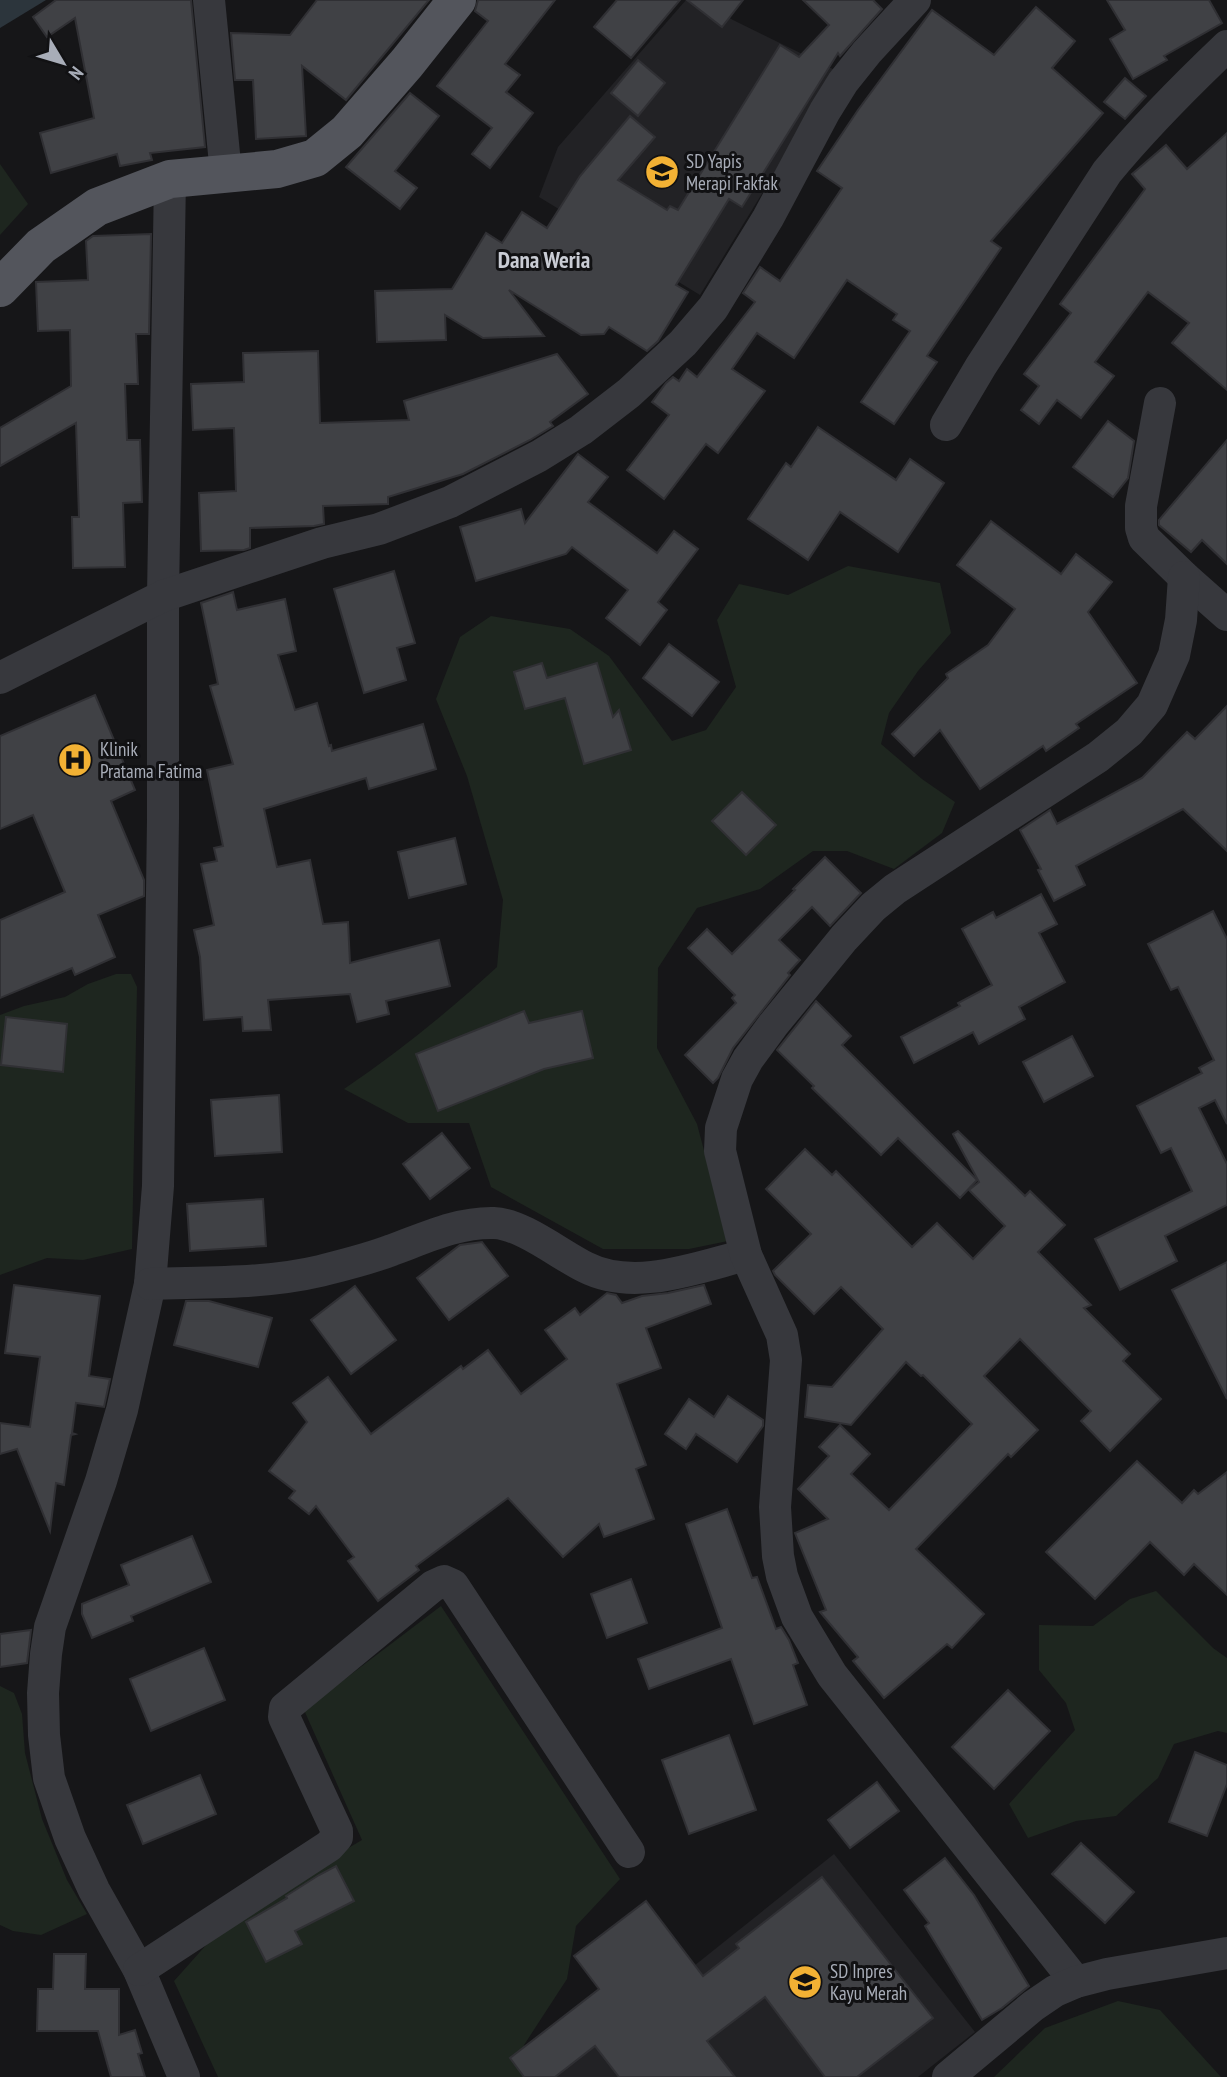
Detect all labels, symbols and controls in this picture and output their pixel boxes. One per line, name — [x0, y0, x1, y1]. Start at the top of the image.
north arrow — [28, 28, 98, 98]
text: N — [64, 62, 89, 85]
place label: SD Yapis Merapi Fakfak — [686, 149, 778, 195]
school or university icon: SD Yapis Merapi Fakfak — [643, 153, 681, 191]
district label: Dana Weria — [498, 245, 590, 274]
place label: Klinik Pratama Fatima — [100, 737, 202, 783]
hospital icon: Klinik Pratama Fatima — [56, 741, 94, 779]
place label: SD Inpres Kayu Merah — [830, 1959, 907, 2005]
school or university icon: SD Inpres Kayu Merah — [786, 1963, 824, 2001]

